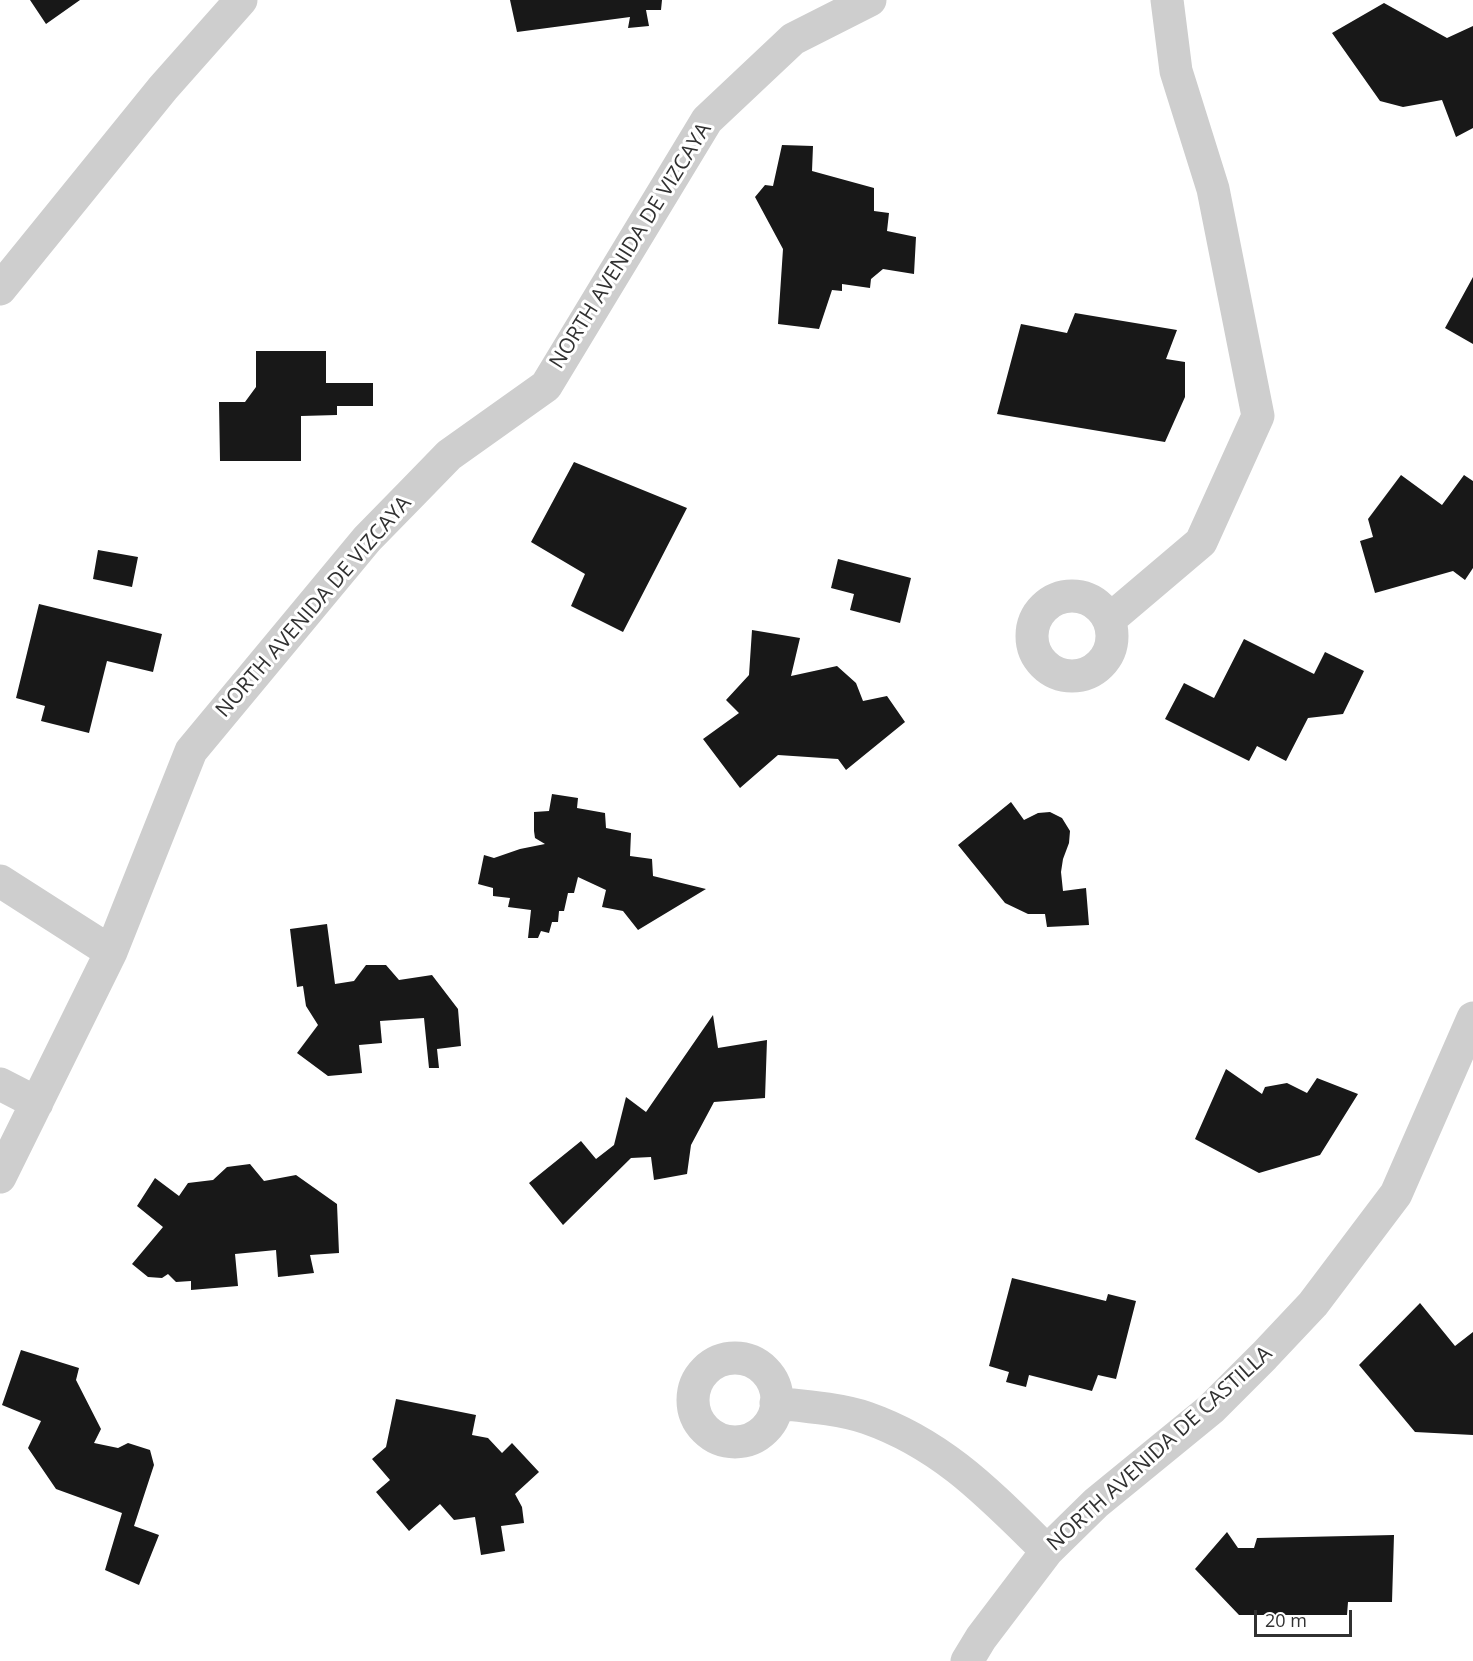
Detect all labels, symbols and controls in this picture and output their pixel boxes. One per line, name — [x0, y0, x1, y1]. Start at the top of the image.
street label: NORTH AVENIDA DE VIZCAYA — [545, 118, 717, 374]
street label: NORTH AVENIDA DE VIZCAYA — [211, 491, 417, 723]
street label: NORTH AVENIDA DE CASTILLA — [1042, 1341, 1278, 1557]
scale bar — [1257, 1598, 1354, 1636]
text: 20 m — [1265, 1608, 1307, 1632]

